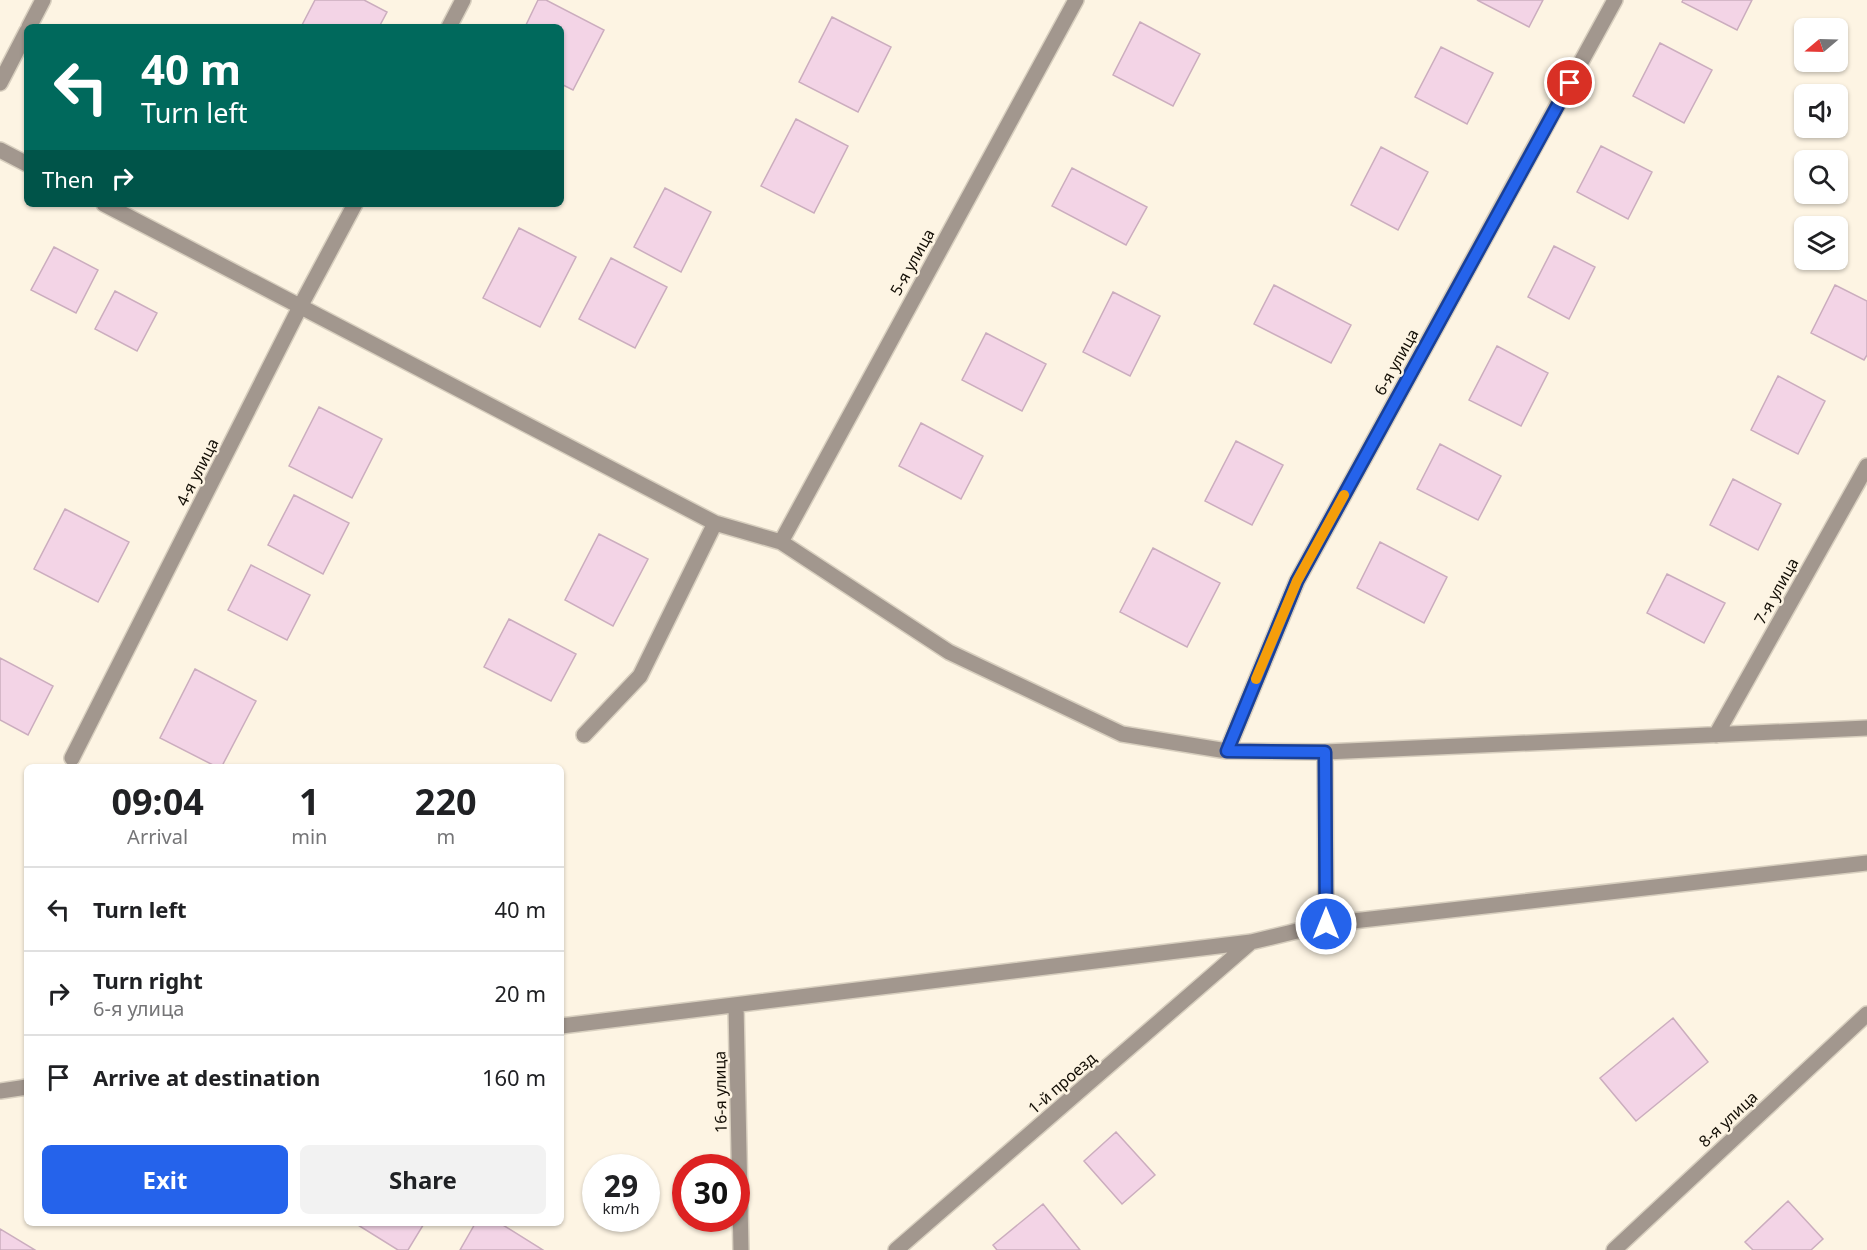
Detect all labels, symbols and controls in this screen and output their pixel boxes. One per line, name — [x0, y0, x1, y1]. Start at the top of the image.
north arrow — [1794, 18, 1848, 72]
map controls — [1794, 18, 1848, 270]
text: 40 m — [141, 40, 241, 97]
icon: left — [42, 48, 120, 126]
pin — [1544, 57, 1595, 108]
icon: arrive — [1553, 66, 1586, 99]
button: sound — [1794, 84, 1848, 138]
text: Turn left — [141, 94, 247, 131]
button: search — [1794, 150, 1848, 204]
icon: right — [106, 162, 139, 195]
text: Then — [42, 164, 94, 194]
button: layers — [1794, 216, 1848, 270]
street label: 5-я улица — [885, 225, 939, 299]
street label: 6-я улица — [1369, 325, 1423, 399]
street label: 4-я улица — [171, 434, 223, 510]
street label: 7-я улица — [1749, 554, 1803, 628]
text: 09:04 — [111, 777, 204, 826]
text: 1 — [299, 777, 320, 826]
text: 220 — [415, 777, 477, 826]
text: Arrival — [127, 823, 188, 850]
text: min — [291, 823, 327, 850]
text: m — [436, 823, 455, 850]
position arrow — [1294, 892, 1358, 956]
icon: left — [42, 893, 75, 926]
text: Turn left — [93, 894, 187, 924]
text: 40 m — [495, 894, 546, 924]
text: Turn right — [93, 965, 203, 995]
icon: right — [42, 977, 75, 1010]
text: 20 m — [495, 978, 546, 1008]
text: 6-я улица — [93, 995, 184, 1022]
street label: 1-й проезд — [1023, 1047, 1101, 1119]
street label: 16-я улица — [708, 1051, 732, 1133]
icon: arrive — [42, 1061, 75, 1094]
text: Arrive at destination — [93, 1062, 320, 1092]
text: 160 m — [482, 1062, 546, 1092]
street label: 8-я улица — [1694, 1086, 1762, 1152]
button: Exit — [42, 1145, 288, 1214]
button: Share — [300, 1145, 546, 1214]
speed limit sign: 30 — [672, 1154, 750, 1232]
text: 29 — [604, 1165, 638, 1206]
text: km/h — [603, 1198, 639, 1218]

